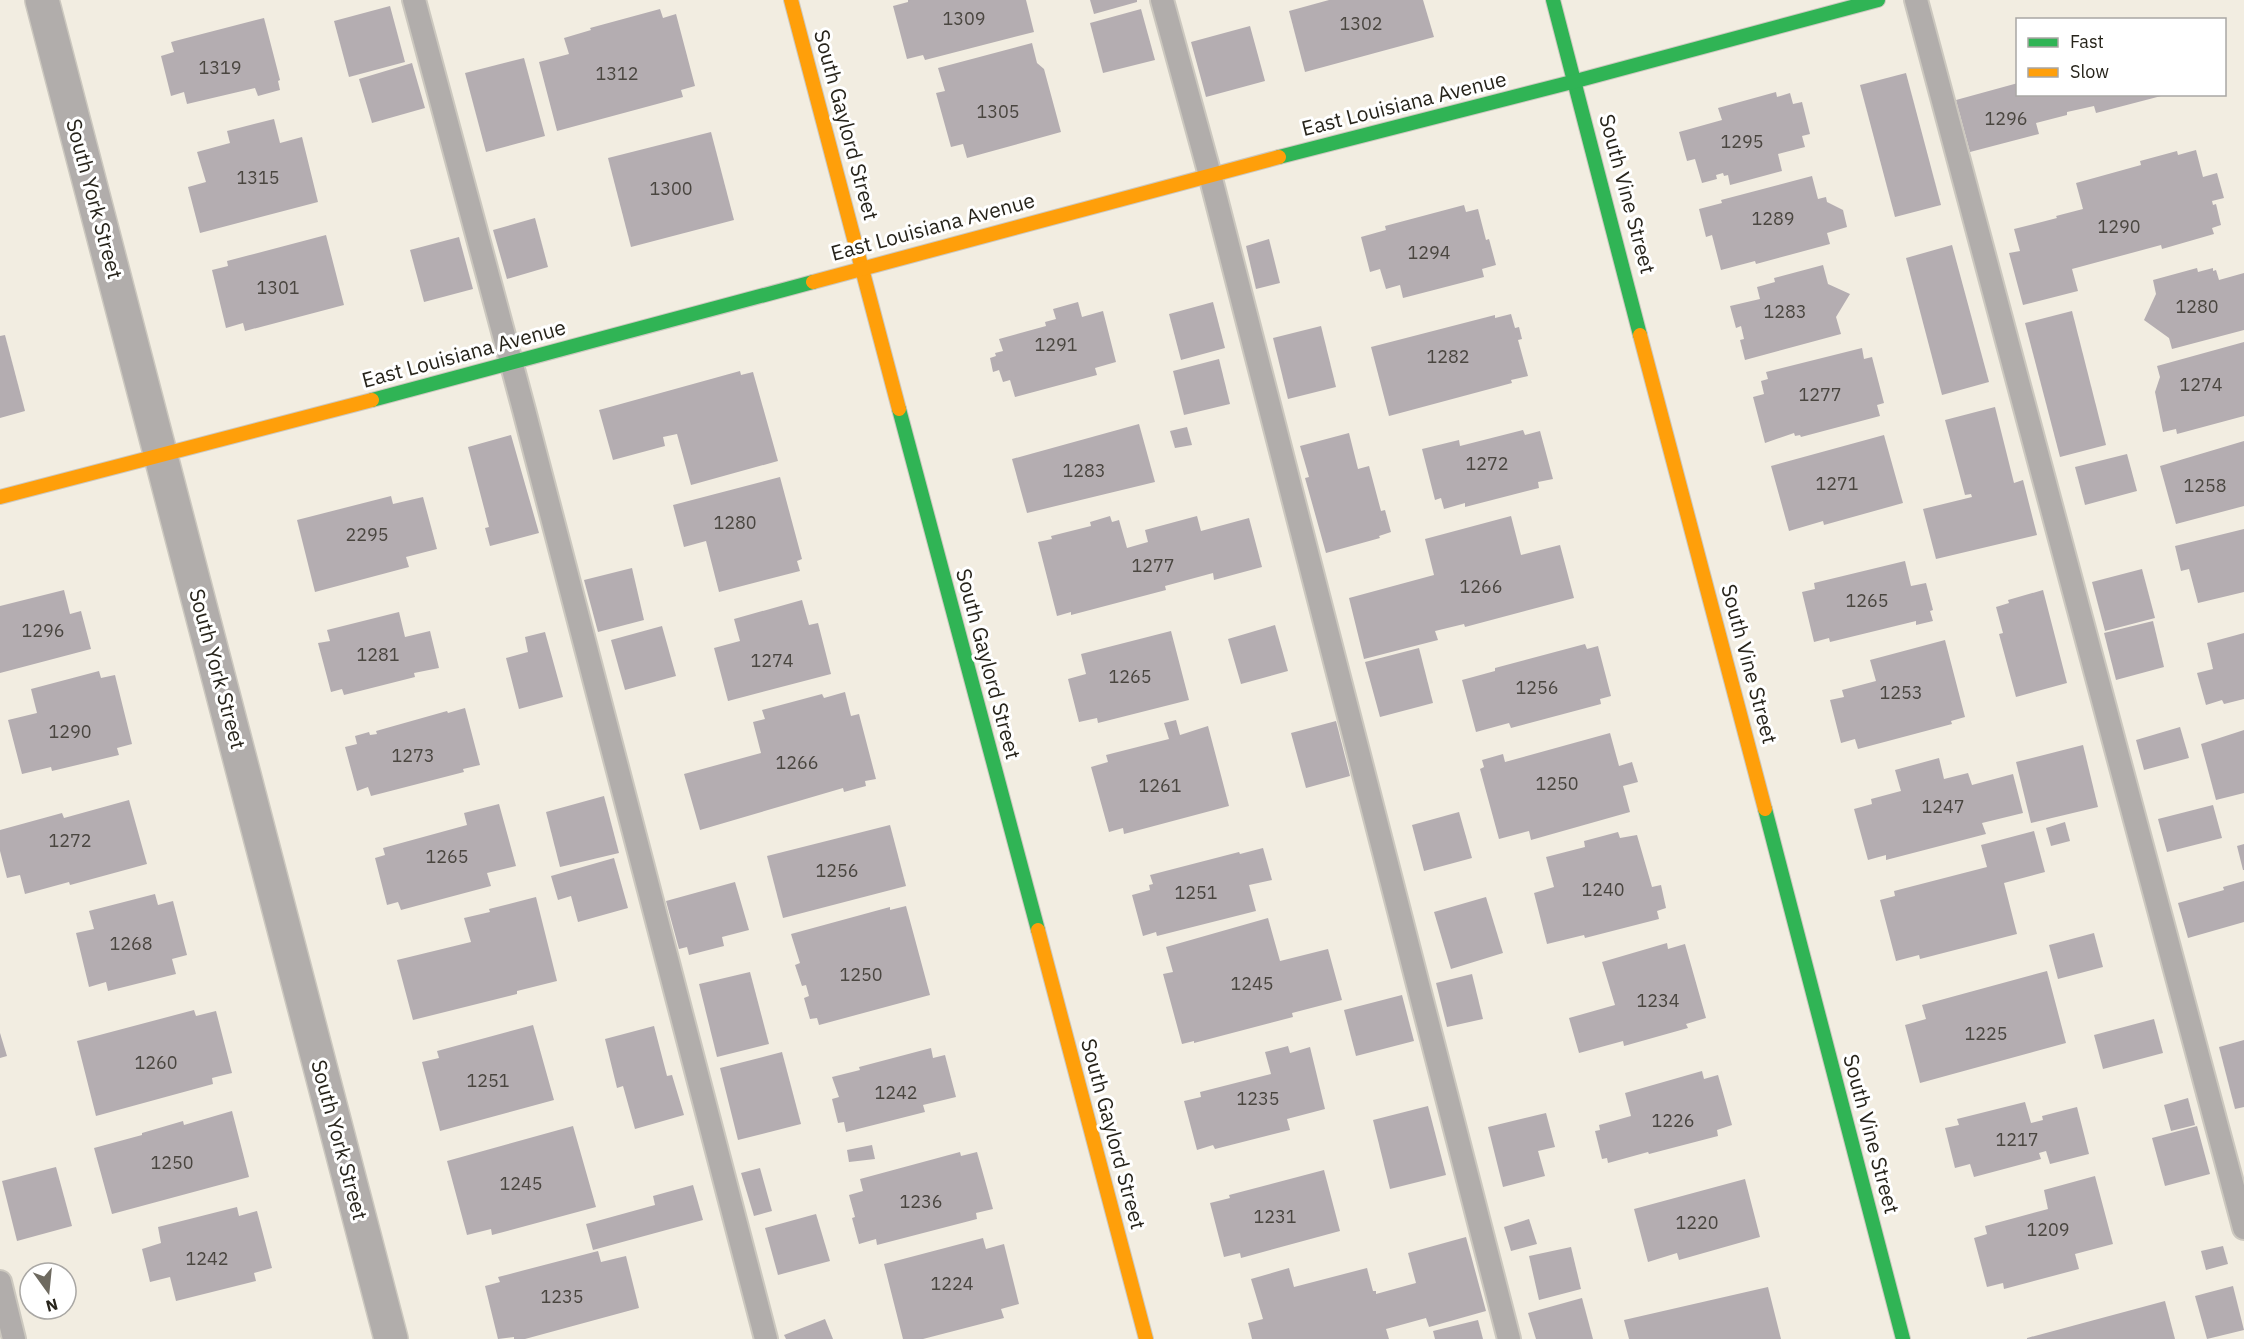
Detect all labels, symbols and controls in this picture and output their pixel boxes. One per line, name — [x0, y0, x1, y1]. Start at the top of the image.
house number: 1309 — [942, 7, 986, 30]
house number: 1302 — [1339, 12, 1383, 35]
legend — [2016, 18, 2226, 96]
street label: South Gaylord Street — [808, 26, 886, 223]
text: Fast — [2070, 30, 2104, 53]
house number: 1319 — [198, 56, 242, 79]
text: Slow — [2070, 60, 2109, 83]
house number: 1312 — [595, 62, 639, 85]
street label: East Louisiana Avenue — [1298, 64, 1509, 142]
house number: 1305 — [976, 100, 1020, 123]
house number: 1296 — [1984, 107, 2028, 130]
street label: South Vine Street — [1593, 111, 1663, 277]
street label: South York Street — [60, 116, 130, 282]
house number: 1295 — [1720, 130, 1764, 153]
house number: 1315 — [236, 166, 280, 189]
house number: 1300 — [649, 177, 693, 200]
street label: East Louisiana Avenue — [828, 185, 1038, 267]
house number: 1289 — [1751, 207, 1795, 230]
house number: 1290 — [2097, 215, 2141, 238]
house number: 1294 — [1407, 241, 1451, 264]
house number: 1301 — [256, 276, 300, 299]
house number: 1280 — [2175, 295, 2219, 318]
house number: 1283 — [1763, 300, 1807, 323]
street label: East Louisiana Avenue — [359, 312, 569, 394]
house number: 1291 — [1034, 333, 1078, 356]
house number: 1282 — [1426, 345, 1470, 368]
house number: 1274 — [2179, 373, 2223, 396]
house number: 1277 — [1798, 383, 1842, 406]
house number: 1272 — [1465, 452, 1509, 475]
house number: 1283 — [1062, 459, 1106, 482]
house number: 1271 — [1815, 472, 1859, 495]
house number: 1258 — [2183, 474, 2227, 497]
house number: 1280 — [713, 511, 757, 534]
house number: 2295 — [345, 523, 389, 546]
house number: 1277 — [1131, 554, 1175, 577]
street label: South Gaylord Street — [950, 565, 1028, 762]
house number: 1266 — [1459, 575, 1503, 598]
street label: South Vine Street — [1715, 581, 1785, 747]
street label: South York Street — [183, 586, 253, 752]
house number: 1265 — [1845, 589, 1889, 612]
house number: 1296 — [21, 619, 65, 642]
house number: 1281 — [356, 643, 400, 666]
house number: 1274 — [750, 649, 794, 672]
house number: 1265 — [1108, 665, 1152, 688]
house number: 1256 — [1515, 676, 1559, 699]
house number: 1253 — [1879, 681, 1923, 704]
house number: 1290 — [48, 720, 92, 743]
house number: 1273 — [391, 744, 435, 767]
house number: 1266 — [775, 751, 819, 774]
house number: 1250 — [1535, 772, 1579, 795]
house number: 1261 — [1138, 774, 1182, 797]
house number: 1247 — [1921, 795, 1965, 818]
house number: 1272 — [48, 829, 92, 852]
house number: 1265 — [425, 845, 469, 868]
house number: 1256 — [815, 859, 859, 882]
house number: 1240 — [1581, 878, 1625, 901]
house number: 1251 — [1174, 881, 1218, 904]
house number: 1268 — [109, 932, 153, 955]
house number: 1250 — [839, 963, 883, 986]
house number: 1245 — [1230, 972, 1274, 995]
house number: 1234 — [1636, 989, 1680, 1012]
house number: 1225 — [1964, 1022, 2008, 1045]
street label: South Gaylord Street — [1075, 1035, 1153, 1232]
house number: 1260 — [134, 1051, 178, 1074]
street label: South Vine Street — [1837, 1051, 1907, 1217]
street label: South York Street — [305, 1057, 375, 1223]
house number: 1251 — [466, 1069, 510, 1092]
house number: 1242 — [874, 1081, 918, 1104]
house number: 1235 — [1236, 1087, 1280, 1110]
house number: 1226 — [1651, 1109, 1695, 1132]
house number: 1217 — [1995, 1128, 2039, 1151]
house number: 1250 — [150, 1151, 194, 1174]
house number: 1245 — [499, 1172, 543, 1195]
house number: 1236 — [899, 1190, 943, 1213]
house number: 1231 — [1253, 1205, 1297, 1228]
house number: 1220 — [1675, 1211, 1719, 1234]
house number: 1209 — [2026, 1218, 2070, 1241]
house number: 1242 — [185, 1247, 229, 1270]
north arrow — [18, 1261, 78, 1321]
house number: 1224 — [930, 1272, 974, 1295]
house number: 1235 — [540, 1285, 584, 1308]
text: N — [44, 1294, 60, 1317]

